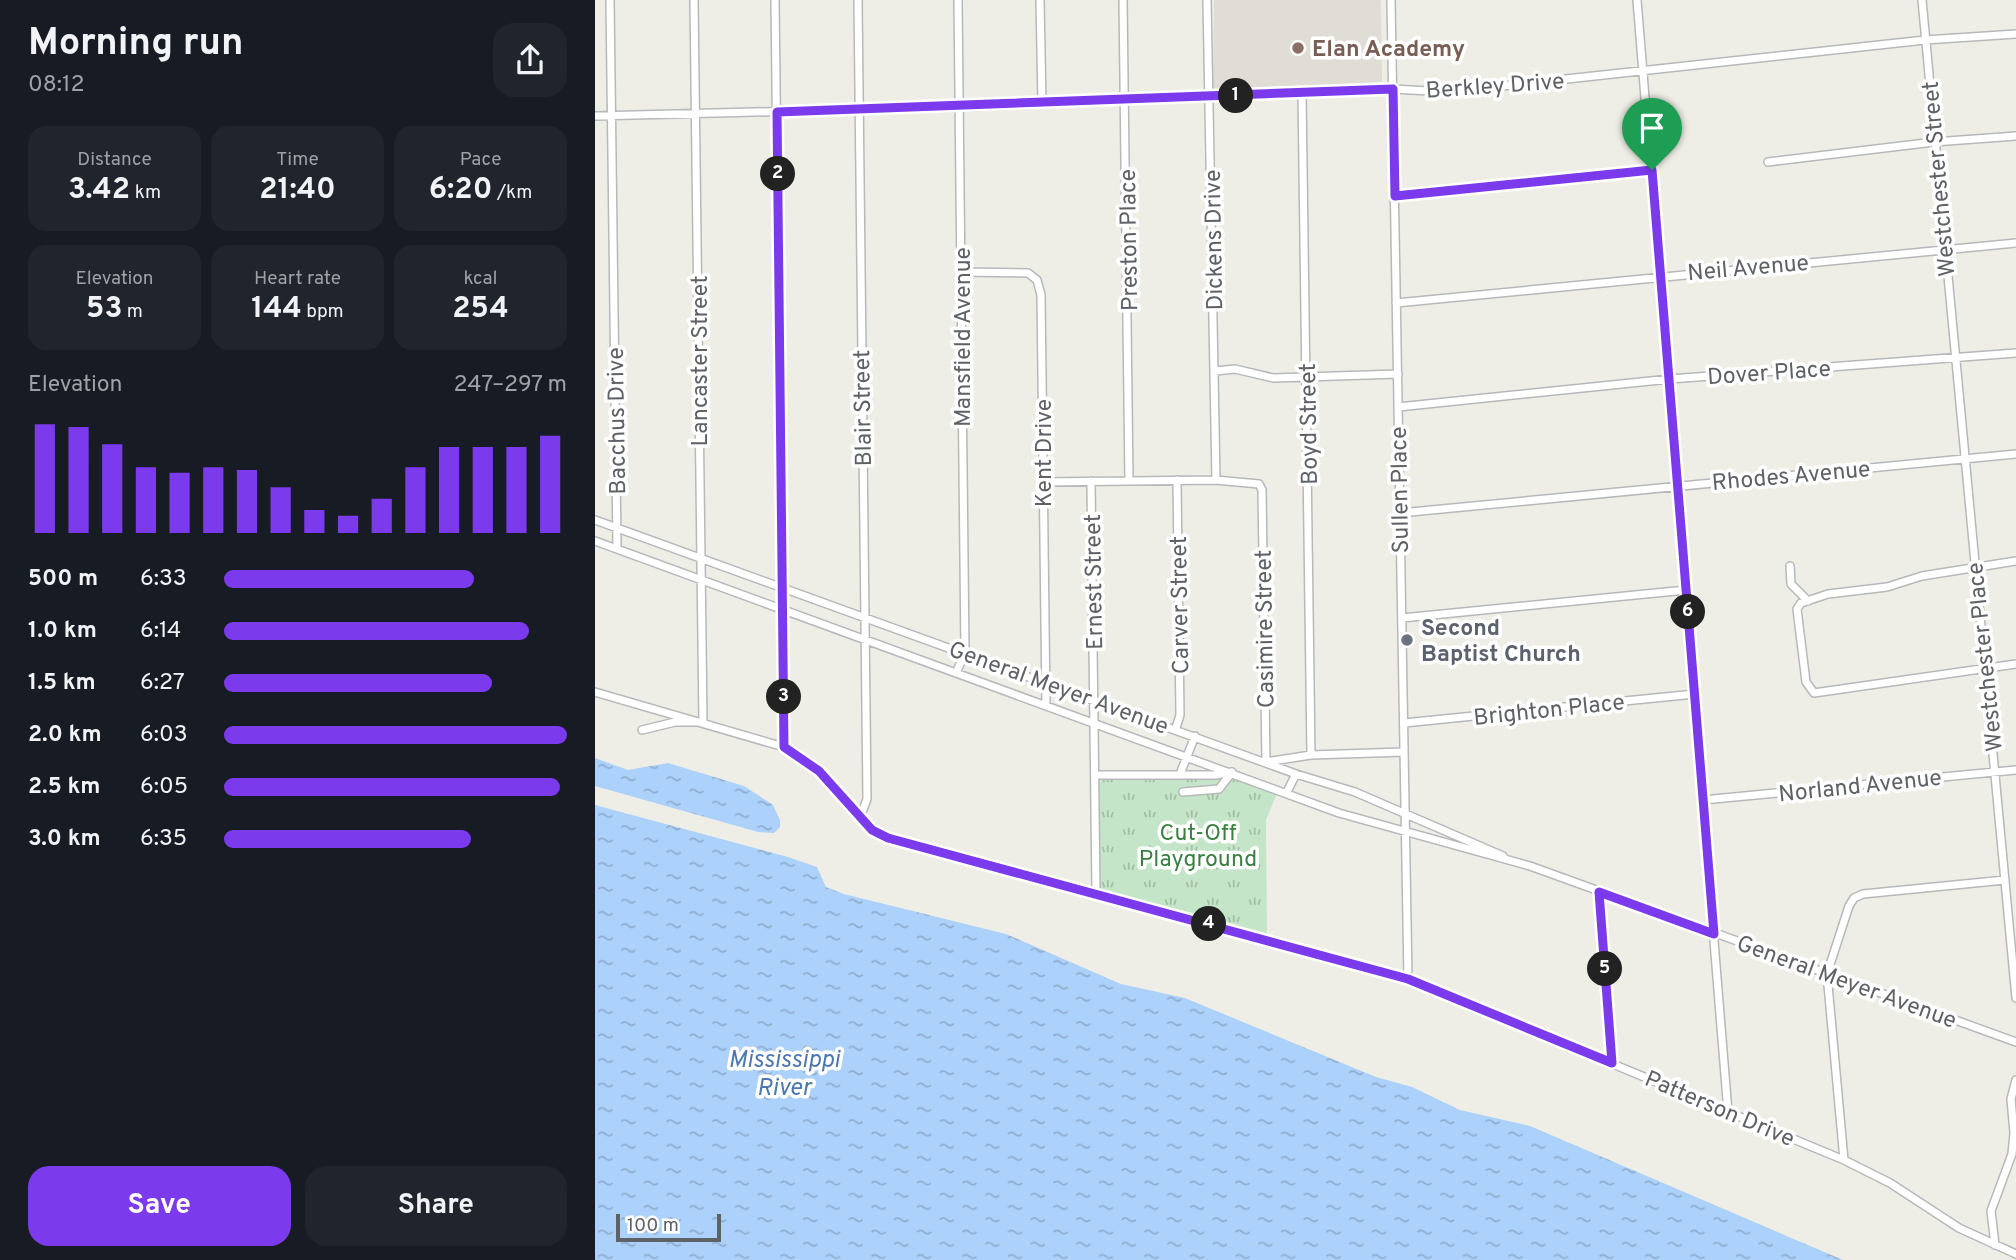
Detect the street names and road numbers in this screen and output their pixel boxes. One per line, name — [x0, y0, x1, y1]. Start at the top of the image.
street label: Berkley Drive — [1425, 68, 1565, 107]
street label: Westchester Street — [1917, 80, 1963, 278]
street label: Preston Place — [1115, 169, 1146, 311]
street label: Dickens Drive — [1200, 169, 1231, 311]
street label: Mansfield Avenue — [950, 247, 979, 427]
street label: Neil Avenue — [1686, 250, 1810, 289]
street label: Lancaster Street — [687, 275, 716, 447]
street label: Bacchus Drive — [603, 347, 634, 495]
street label: Blair Street — [849, 349, 880, 467]
street label: Dover Place — [1706, 356, 1832, 393]
street label: Boyd Street — [1295, 363, 1326, 485]
street label: Kent Drive — [1031, 399, 1060, 507]
street label: Sullen Place — [1386, 426, 1417, 554]
street label: Rhodes Avenue — [1711, 456, 1872, 499]
street label: Ernest Street — [1080, 514, 1111, 650]
street label: Carver Street — [1166, 536, 1197, 674]
street label: Casimire Street — [1251, 550, 1282, 708]
street label: Westchester Place — [1962, 561, 2011, 753]
street label: General Meyer Avenue — [944, 636, 1172, 743]
street label: Brighton Place — [1472, 689, 1626, 734]
street label: Norland Avenue — [1777, 764, 1943, 810]
street label: General Meyer Avenue — [1732, 930, 1960, 1037]
street label: Patterson Drive — [1640, 1066, 1798, 1155]

